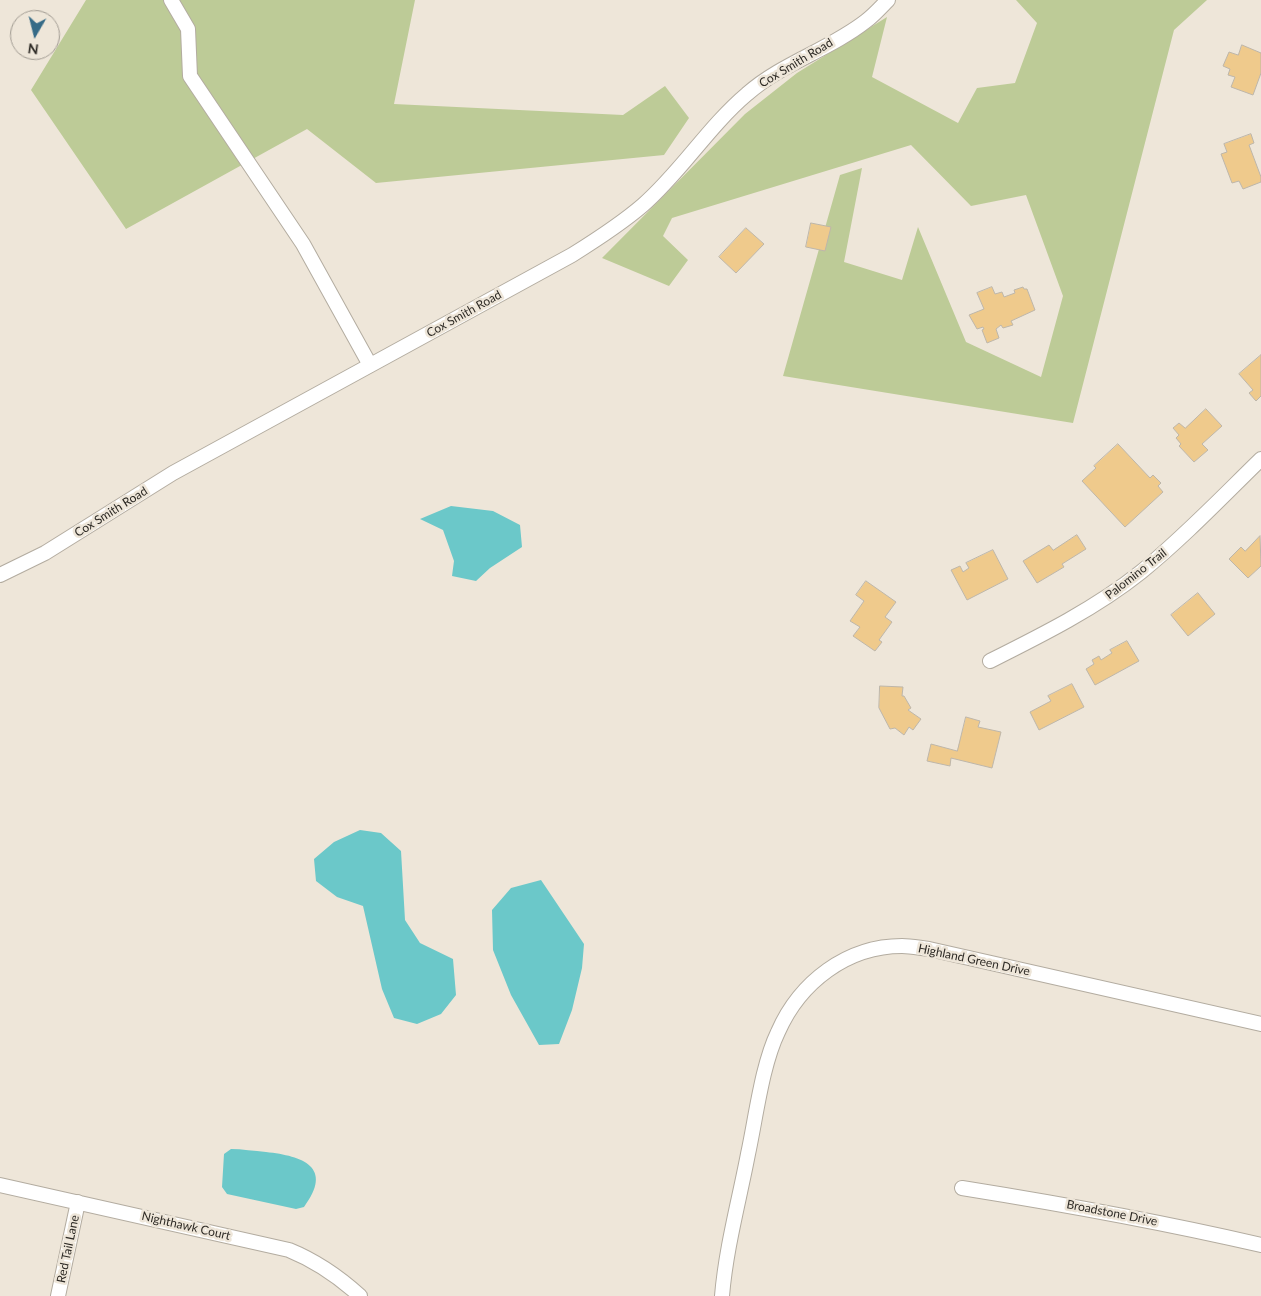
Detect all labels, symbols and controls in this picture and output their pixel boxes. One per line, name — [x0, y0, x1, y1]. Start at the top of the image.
north arrow — [10, 10, 60, 60]
street label: Cox Smith Road — [757, 35, 835, 91]
text: N — [26, 40, 40, 59]
street label: Cox Smith Road — [424, 288, 504, 340]
street label: Cox Smith Road — [72, 484, 150, 540]
street label: Palomino Trail — [1103, 546, 1169, 602]
street label: Highland Green Drive — [917, 941, 1031, 979]
street label: Broadstone Drive — [1065, 1197, 1159, 1229]
street label: Nighthawk Court — [140, 1209, 232, 1243]
street label: Red Tail Lane — [54, 1214, 82, 1284]

